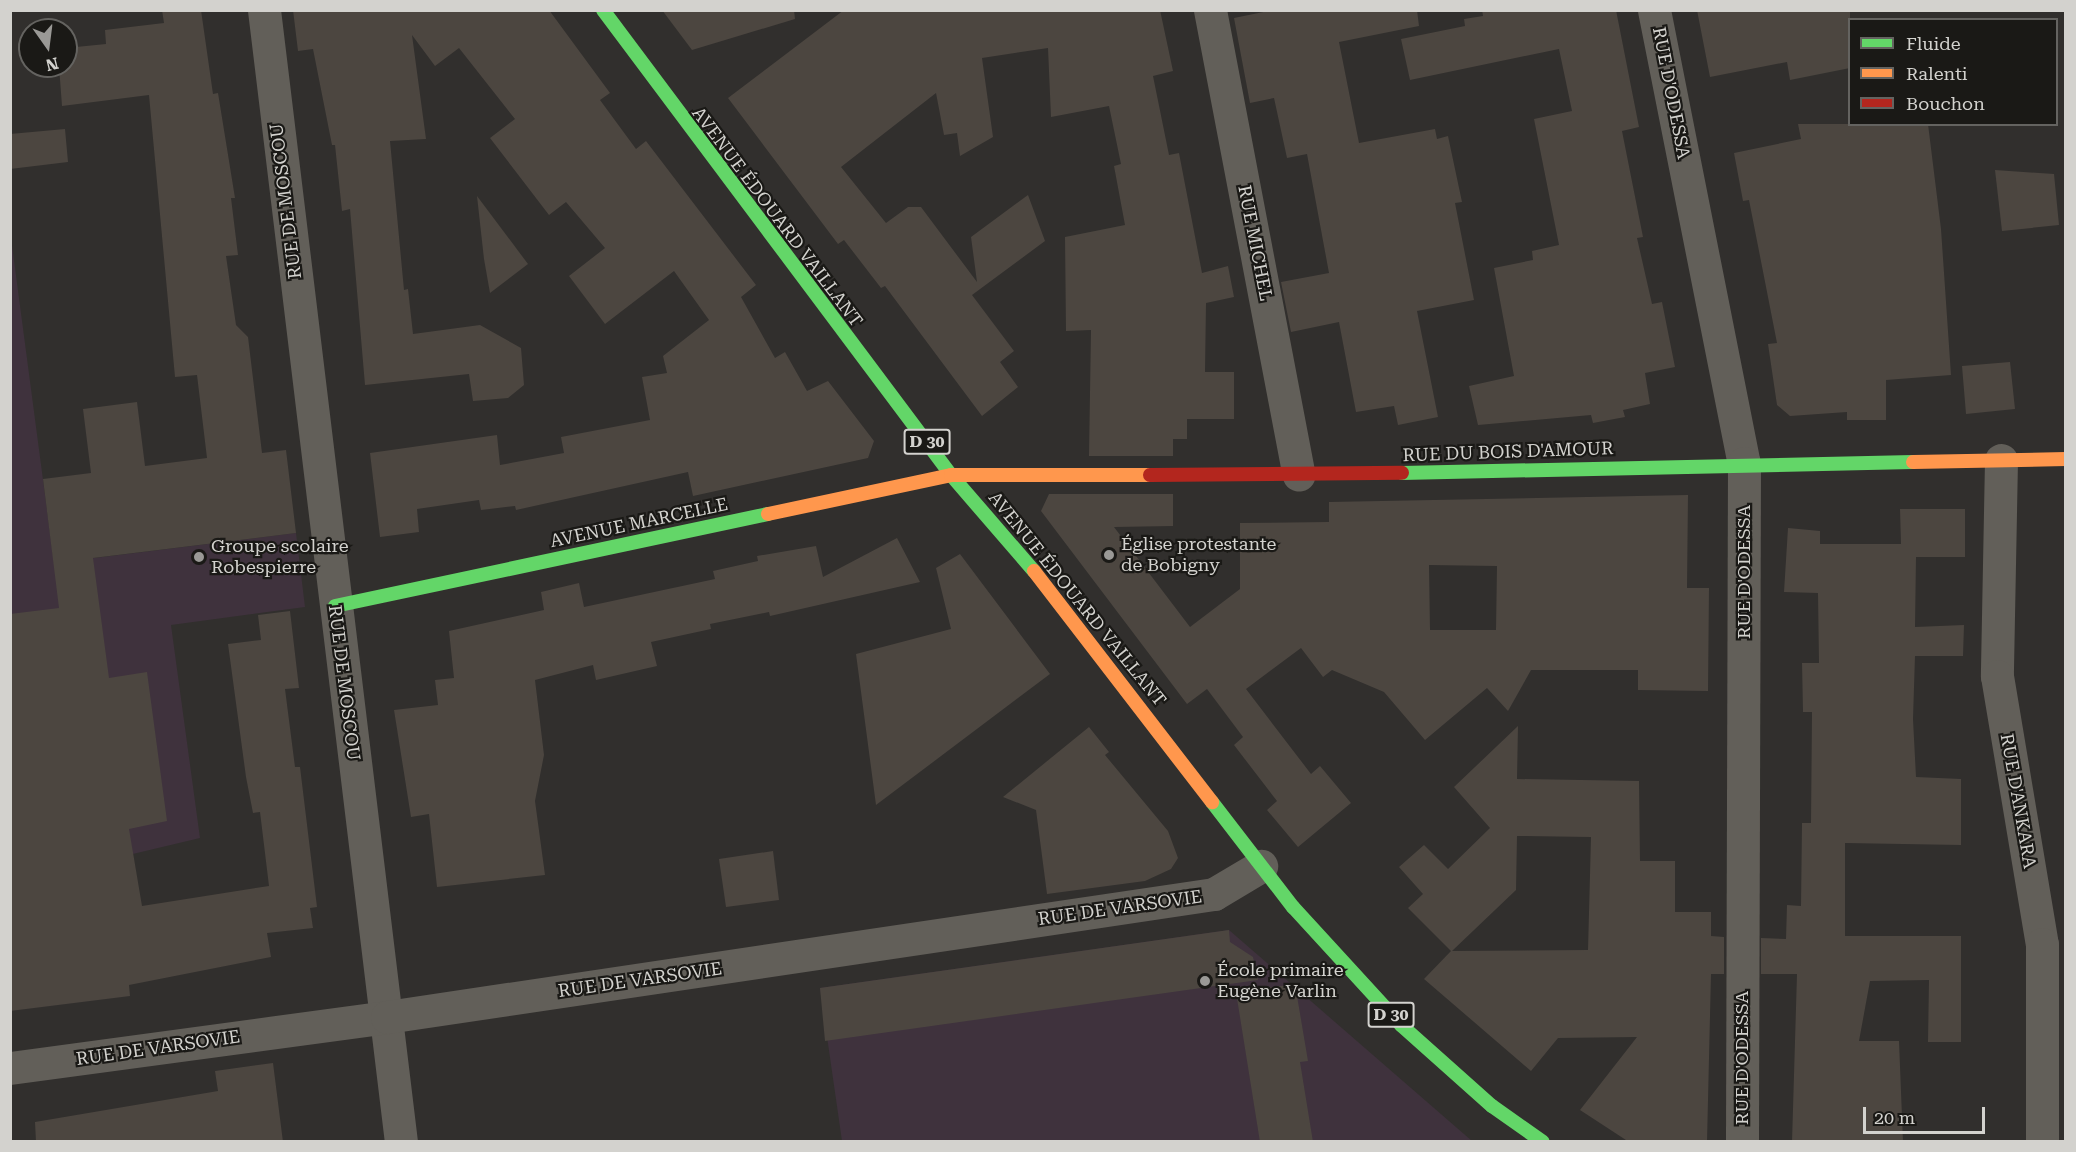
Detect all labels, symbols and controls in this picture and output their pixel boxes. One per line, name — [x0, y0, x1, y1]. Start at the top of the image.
north arrow — [18, 18, 78, 78]
legend — [1848, 18, 2058, 126]
street label: RUE D'ODESSA — [1648, 25, 1694, 161]
text: Fluide — [1906, 33, 1961, 54]
text: N — [44, 53, 60, 75]
text: Ralenti — [1906, 63, 1968, 84]
text: Bouchon — [1906, 93, 1985, 114]
street label: AVENUE ÉDOUARD VAILLANT — [687, 103, 867, 331]
street label: RUE DE MOSCOU — [266, 122, 306, 280]
street label: RUE MICHEL — [1233, 183, 1277, 303]
road number: D 30 — [903, 429, 951, 455]
street label: RUE DU BOIS D'AMOUR — [1402, 438, 1614, 466]
street label: AVENUE ÉDOUARD VAILLANT — [984, 487, 1170, 711]
street label: AVENUE MARCELLE — [548, 494, 730, 552]
street label: RUE D'ODESSA — [1733, 505, 1755, 639]
place label: Église protestante de Bobigny — [1121, 534, 1276, 576]
place label: Groupe scolaire Robespierre — [211, 536, 349, 578]
marker: Église protestante de Bobigny — [1102, 548, 1116, 562]
marker: Groupe scolaire Robespierre — [192, 550, 206, 564]
street label: RUE DE MOSCOU — [324, 604, 364, 762]
street label: RUE D'ANKARA — [1995, 732, 2041, 870]
street label: RUE DE VARSOVIE — [1037, 886, 1203, 930]
street label: RUE DE VARSOVIE — [557, 958, 723, 1002]
place label: École primaire Eugène Varlin — [1217, 960, 1344, 1002]
marker: École primaire Eugène Varlin — [1198, 974, 1212, 988]
street label: RUE D'ODESSA — [1731, 991, 1753, 1125]
road number: D 30 — [1367, 1002, 1415, 1028]
street label: RUE DE VARSOVIE — [75, 1026, 241, 1070]
scale bar — [1866, 1095, 1988, 1133]
text: 20 m — [1874, 1107, 1915, 1128]

